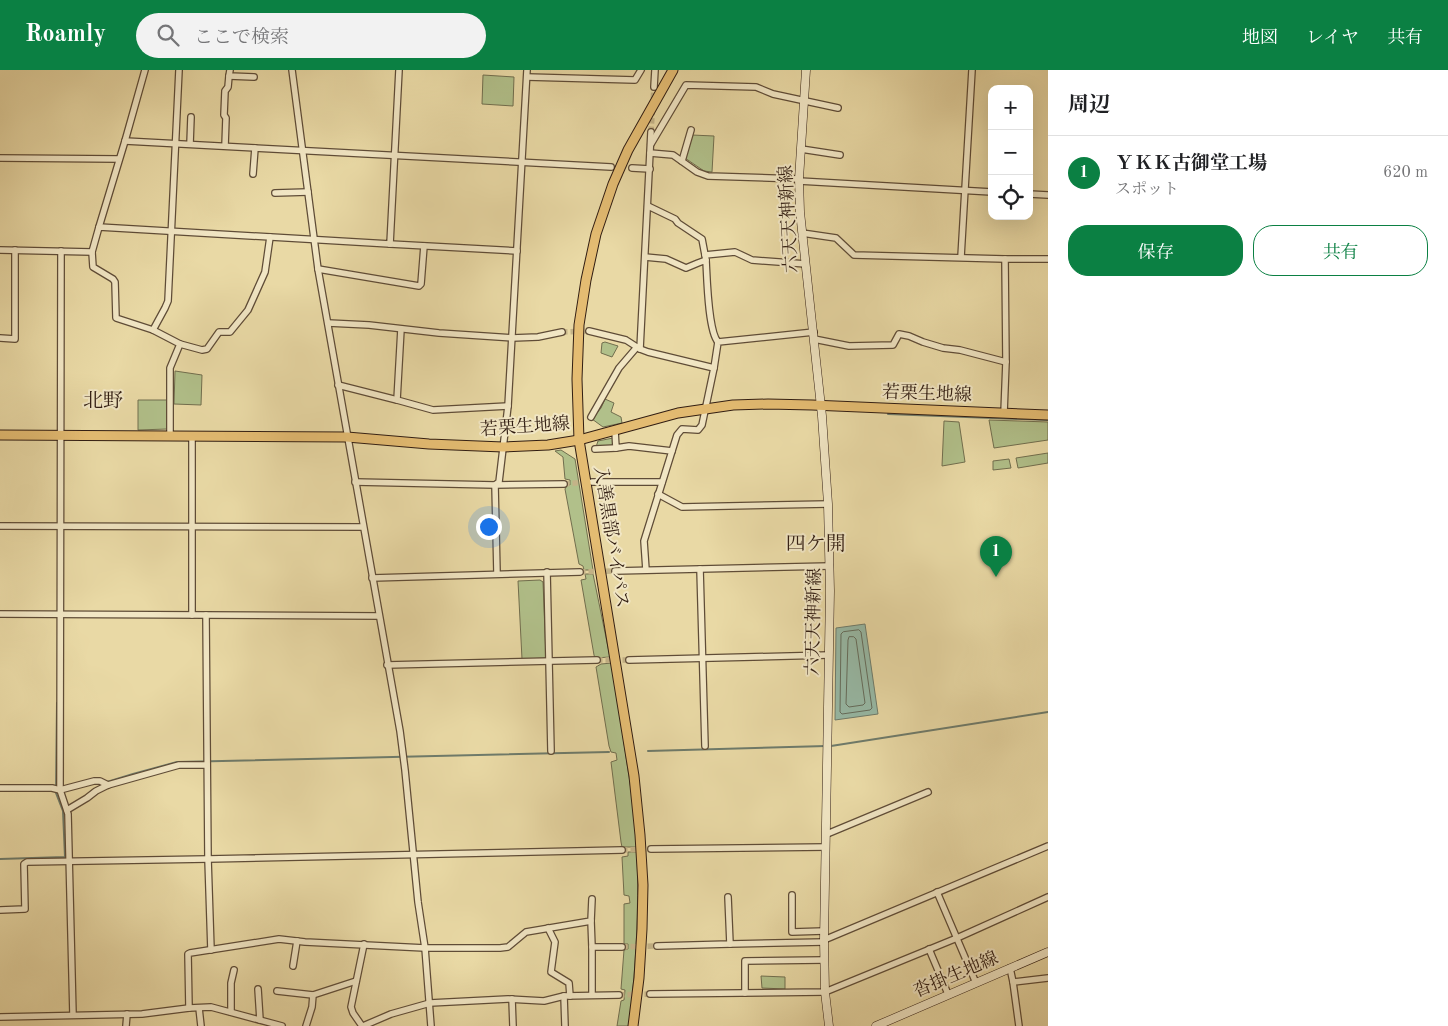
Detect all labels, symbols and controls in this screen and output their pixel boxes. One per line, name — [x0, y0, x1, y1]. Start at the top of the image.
search box — [136, 13, 486, 58]
icon: search — [154, 21, 182, 49]
text: Roamly — [25, 23, 106, 47]
text: ここで検索 — [194, 29, 289, 48]
text: 地図 — [1242, 29, 1278, 47]
text: レイヤ — [1306, 29, 1359, 47]
text: 共有 — [1387, 29, 1423, 47]
map controls — [988, 85, 1033, 220]
button: + — [988, 85, 1033, 130]
text: 周辺 — [1068, 95, 1110, 116]
button: − — [988, 130, 1033, 175]
text: ＹＫＫ古御堂工場 — [1115, 155, 1267, 174]
street label: 六天天神新線 — [775, 165, 801, 274]
text: 1 — [1079, 165, 1089, 181]
text: 620 m — [1383, 165, 1428, 181]
button: locate — [988, 175, 1033, 220]
text: スポット — [1115, 182, 1179, 198]
button: 保存 — [1068, 225, 1243, 276]
button: 共有 — [1253, 225, 1428, 276]
street label: 若栗生地線 — [882, 381, 972, 405]
district label: 北野 — [83, 390, 123, 412]
street label: 若栗生地線 — [479, 413, 571, 439]
street label: 入善黒部バイパス — [591, 464, 633, 609]
your location — [476, 514, 502, 540]
district label: 四ケ開 — [786, 533, 846, 555]
pin: 1 — [980, 536, 1012, 577]
street label: 六天天神新線 — [802, 568, 824, 676]
street label: 沓掛生地線 — [910, 947, 1001, 1001]

